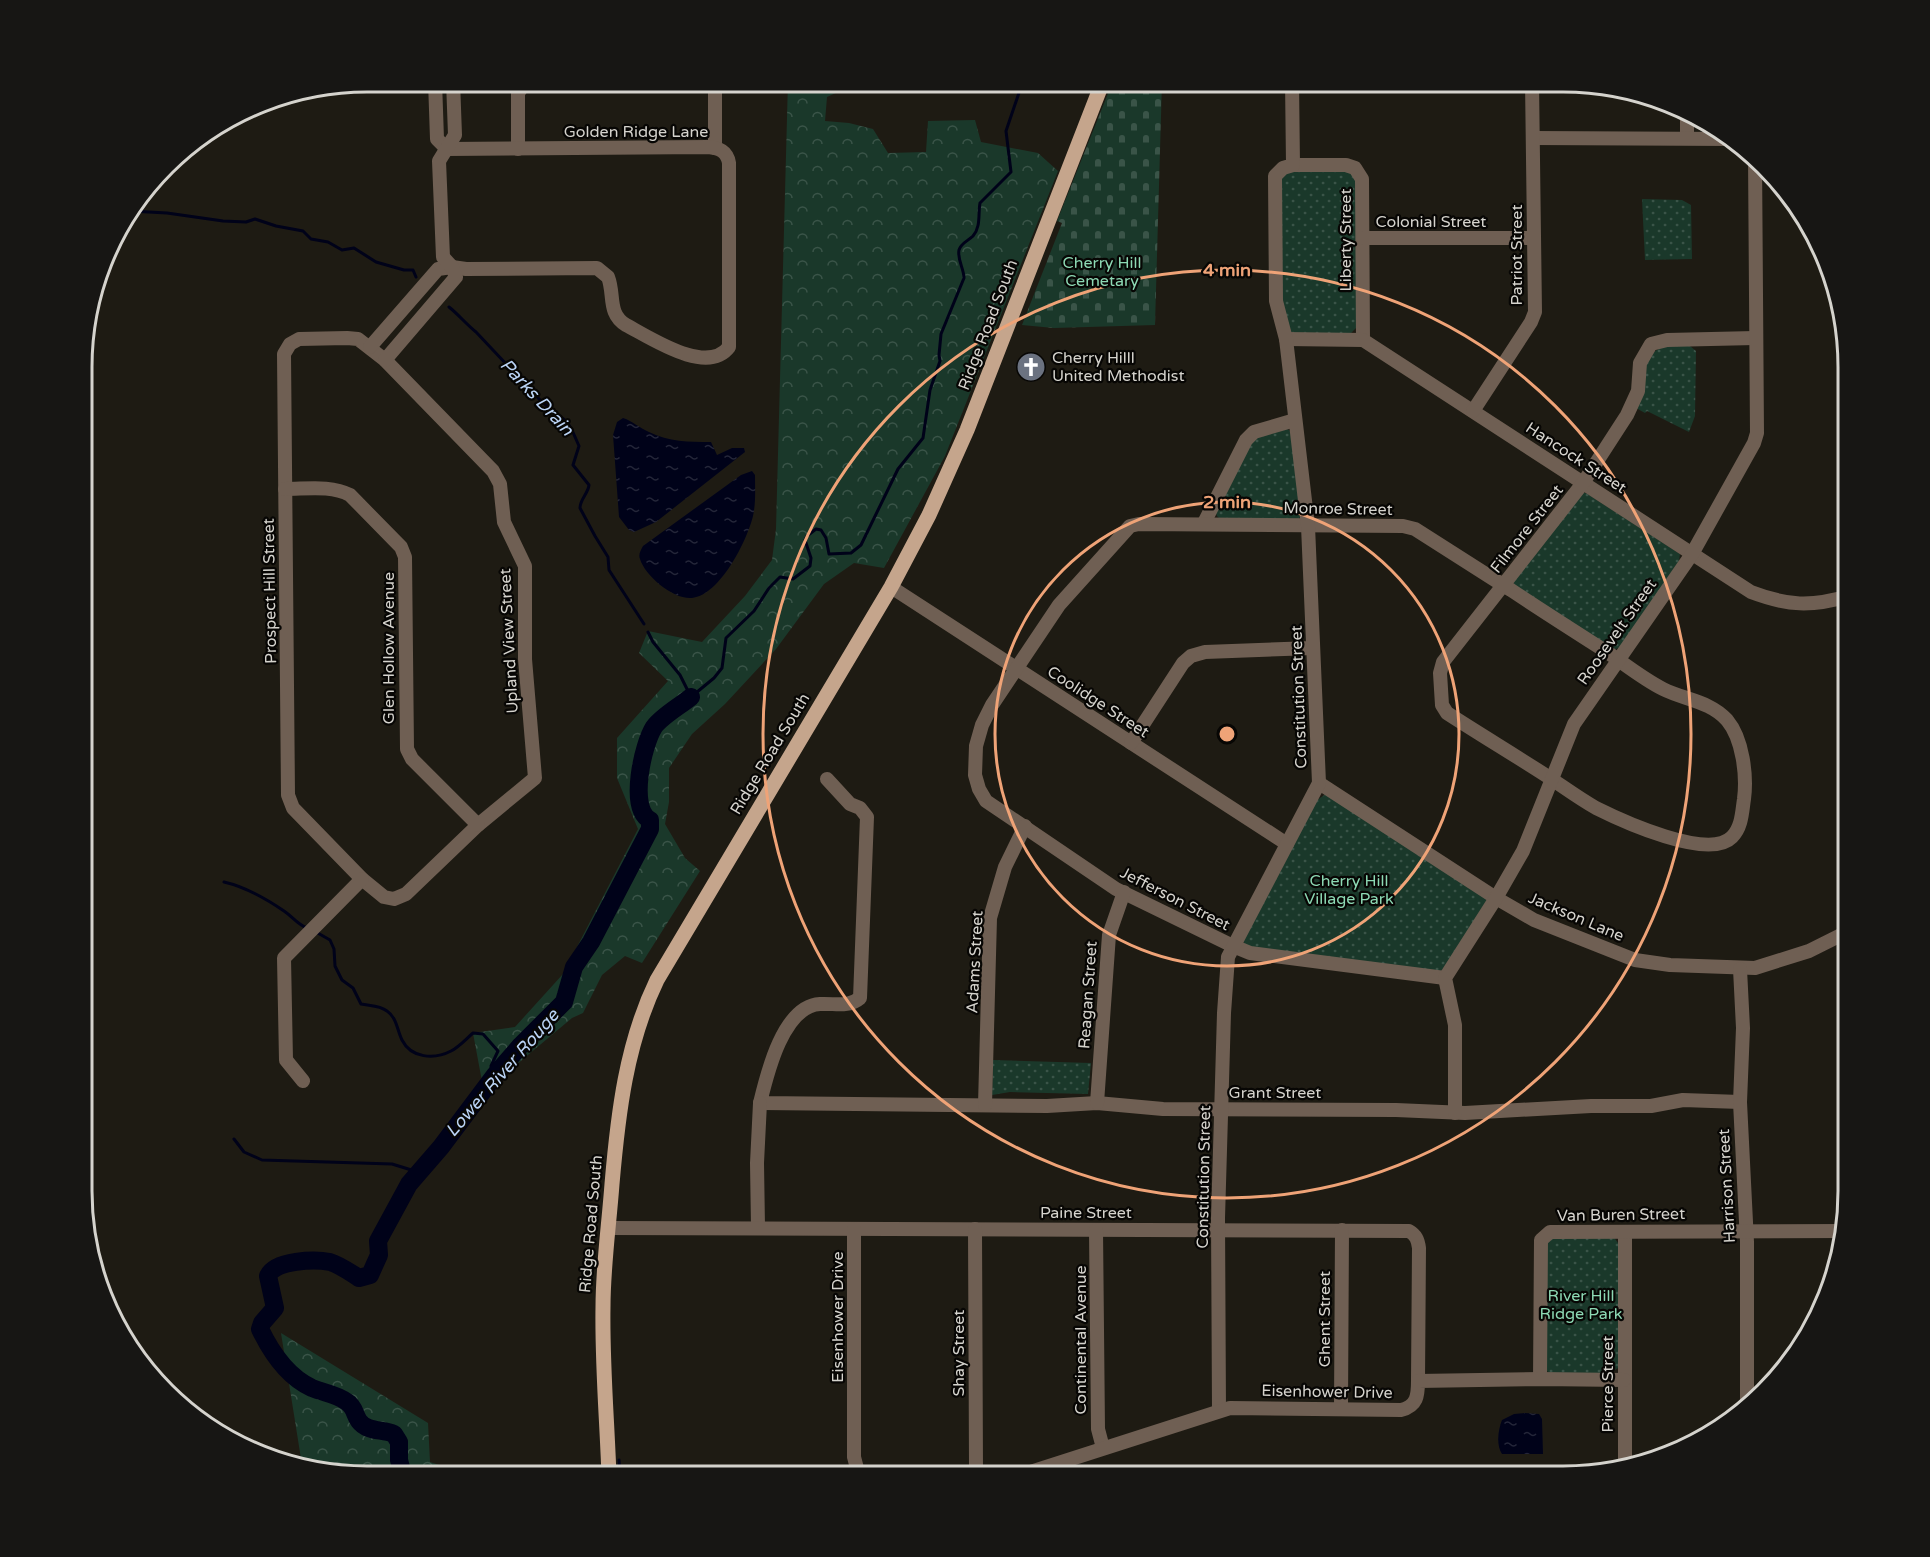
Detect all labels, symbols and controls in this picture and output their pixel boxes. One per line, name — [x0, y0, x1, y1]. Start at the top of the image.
street label: Golden Ridge Lane — [564, 122, 708, 142]
street label: Liberty Street — [1336, 189, 1356, 292]
street label: Patriot Street — [1507, 204, 1527, 306]
street label: Colonial Street — [1376, 212, 1486, 232]
park label: Cherry Hill Cemetary — [1063, 253, 1141, 291]
street label: Ridge Road South — [954, 257, 1022, 393]
text: 4 min — [1203, 259, 1251, 281]
place label: Cherry Hilll United Methodist — [1052, 348, 1185, 386]
church icon: Cherry Hilll United Methodist — [1015, 351, 1047, 383]
water label: Parks Drain — [496, 354, 579, 441]
street label: Hancock Street — [1522, 418, 1630, 498]
street label: Filmore Street — [1486, 481, 1568, 577]
text: 2 min — [1203, 491, 1251, 513]
street label: Monroe Street — [1283, 498, 1393, 520]
street label: Prospect Hill Street — [259, 518, 281, 664]
street label: Upland View Street — [495, 568, 523, 714]
street label: Glen Hollow Avenue — [379, 572, 399, 724]
street label: Roosevelt Street — [1573, 575, 1661, 689]
street label: Constitution Street — [1287, 625, 1311, 769]
street label: Coolidge Street — [1043, 662, 1153, 742]
street label: Ridge Road South — [726, 690, 814, 818]
centre of rings — [1217, 724, 1237, 744]
street label: Jefferson Street — [1117, 863, 1233, 935]
park label: Cherry Hill Village Park — [1304, 871, 1394, 909]
street label: Jackson Lane — [1525, 888, 1627, 946]
street label: Adams Street — [962, 910, 988, 1014]
street label: Reagan Street — [1074, 940, 1102, 1050]
water label: Lower River Rouge — [441, 1004, 564, 1141]
street label: Grant Street — [1229, 1083, 1321, 1103]
street label: Constitution Street — [1193, 1105, 1215, 1249]
street label: Harrison Street — [1714, 1128, 1740, 1244]
street label: Ridge Road South — [575, 1154, 607, 1294]
street label: Paine Street — [1040, 1203, 1132, 1223]
street label: Van Buren Street — [1557, 1204, 1685, 1226]
street label: Eisenhower Drive — [828, 1251, 848, 1383]
street label: Continental Avenue — [1071, 1265, 1091, 1415]
street label: Ghent Street — [1315, 1271, 1335, 1367]
park label: River Hill Ridge Park — [1540, 1286, 1623, 1324]
street label: Shay Street — [949, 1310, 969, 1396]
street label: Pierce Street — [1598, 1336, 1618, 1432]
street label: Eisenhower Drive — [1261, 1381, 1393, 1403]

